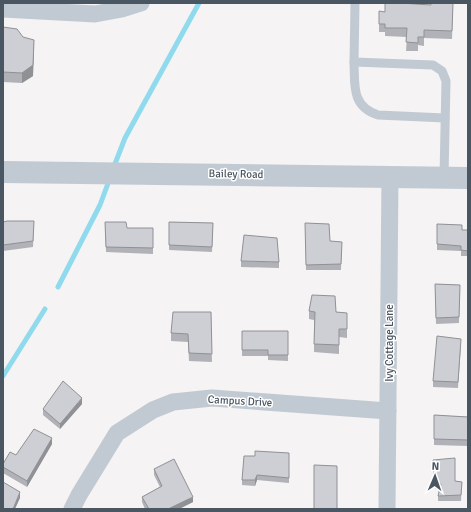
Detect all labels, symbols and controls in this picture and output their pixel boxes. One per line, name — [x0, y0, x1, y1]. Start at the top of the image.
street label: Bailey Road — [208, 167, 264, 181]
street label: Ivy Cottage Lane — [383, 304, 396, 382]
street label: Campus Drive — [207, 393, 273, 409]
north arrow — [415, 456, 455, 496]
text: N — [431, 460, 439, 473]

